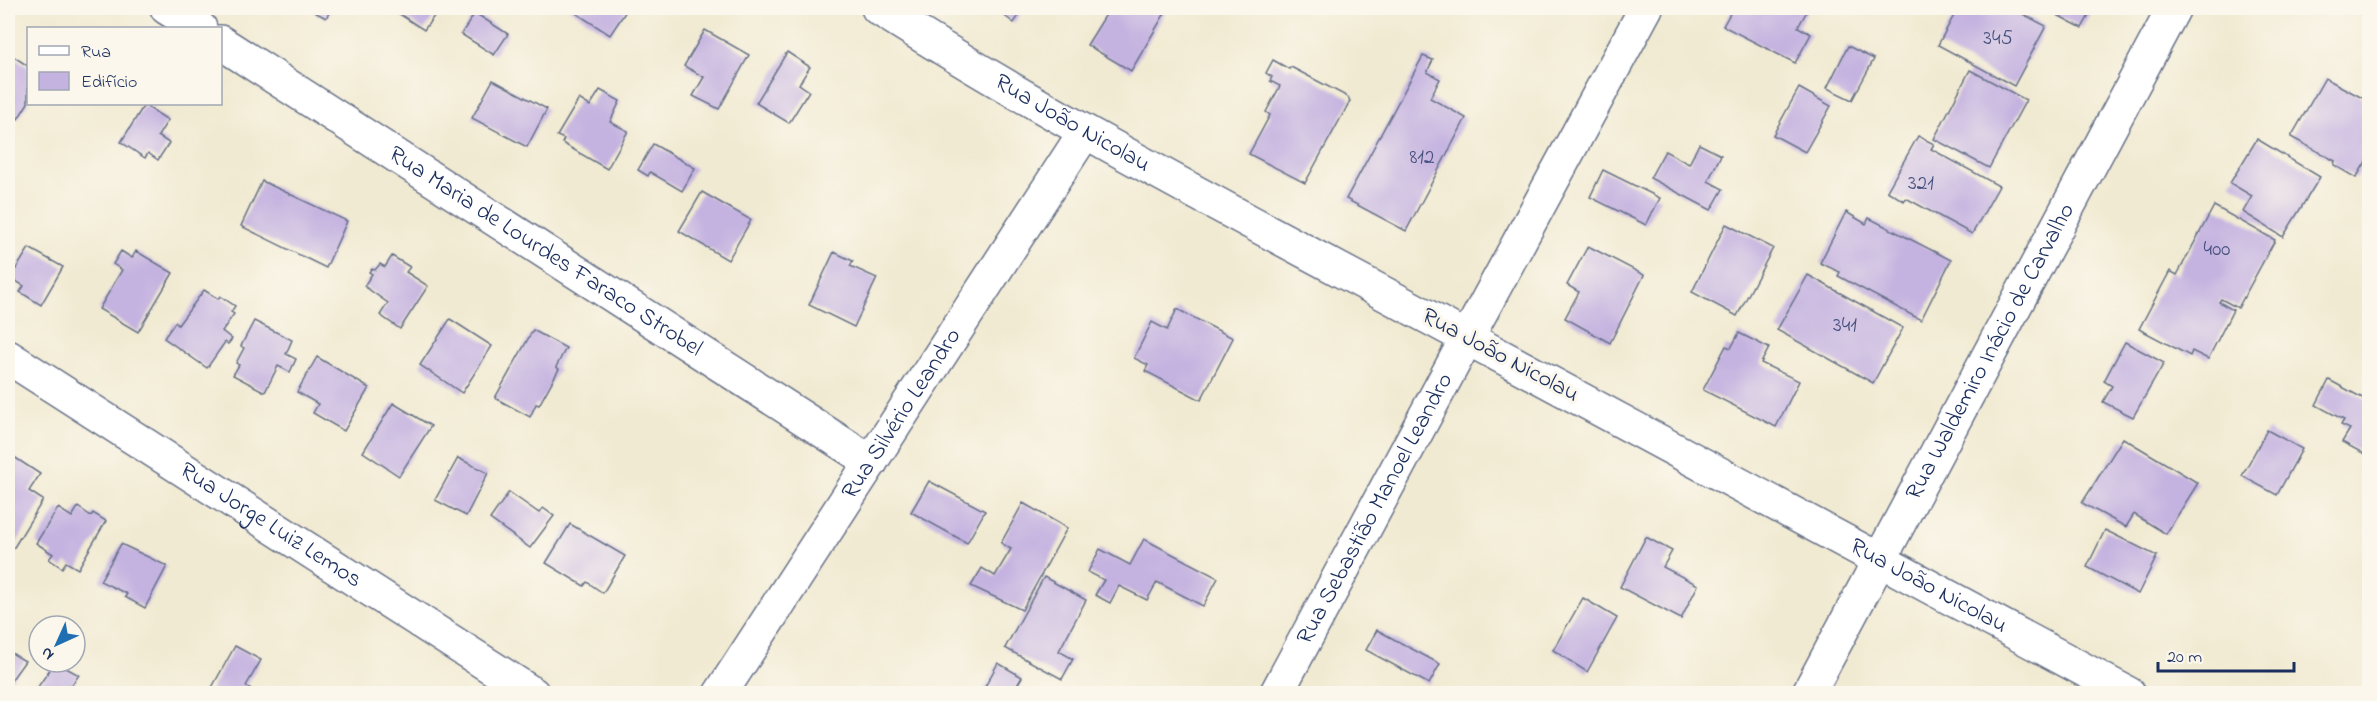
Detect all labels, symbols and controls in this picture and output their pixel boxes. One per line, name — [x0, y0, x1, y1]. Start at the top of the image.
house number: 345 — [1983, 24, 2013, 54]
legend — [27, 27, 222, 105]
text: Rua — [81, 40, 111, 66]
street label: Rua João Nicolau — [988, 65, 1157, 182]
text: Edifício — [81, 70, 137, 96]
street label: Rua Maria de Lourdes Faraco Strobel — [381, 137, 709, 366]
house number: 812 — [1410, 143, 1435, 173]
house number: 321 — [1908, 169, 1934, 199]
street label: Rua Waldemiro Inácio de Carvalho — [1897, 197, 2084, 506]
house number: 400 — [2204, 235, 2230, 265]
street label: Rua João Nicolau — [1415, 300, 1585, 412]
house number: 341 — [1833, 311, 1857, 341]
street label: Rua Silvério Leandro — [833, 321, 970, 506]
street label: Rua Sebastião Manoel Leandro — [1288, 367, 1462, 651]
street label: Rua Jorge Luiz Lemos — [172, 454, 369, 597]
street label: Rua João Nicolau — [1843, 529, 2014, 643]
north arrow — [27, 614, 87, 674]
scale bar — [2158, 635, 2294, 673]
text: N — [35, 641, 60, 666]
text: 20 m — [2167, 645, 2202, 671]

